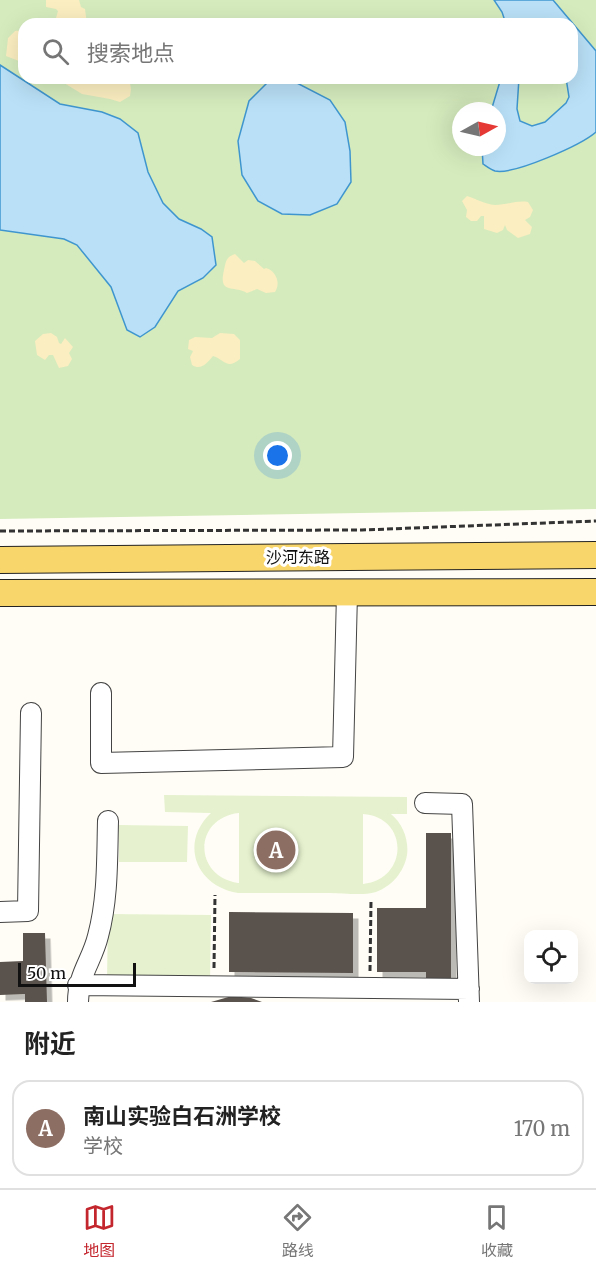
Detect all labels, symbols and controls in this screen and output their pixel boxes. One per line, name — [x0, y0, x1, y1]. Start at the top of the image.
search box — [18, 18, 578, 84]
icon: search — [39, 35, 72, 68]
text: 搜索地点 — [87, 39, 175, 67]
north arrow — [452, 102, 506, 156]
your location — [263, 441, 292, 470]
street label: 沙河东路 — [266, 547, 330, 567]
pin: A — [256, 828, 296, 872]
map controls — [524, 930, 578, 984]
button: locate — [524, 930, 578, 984]
scale bar — [18, 960, 136, 988]
text: 50 m — [27, 963, 66, 983]
text: 附近 — [24, 1027, 76, 1060]
text: 南山实验白石洲学校 — [83, 1102, 281, 1130]
text: A — [38, 1116, 53, 1141]
text: 170 m — [514, 1116, 570, 1141]
text: 学校 — [83, 1133, 123, 1158]
tab: 地图 — [83, 1201, 116, 1261]
tab: 路线 — [281, 1201, 314, 1261]
tab: 收藏 — [480, 1201, 513, 1261]

